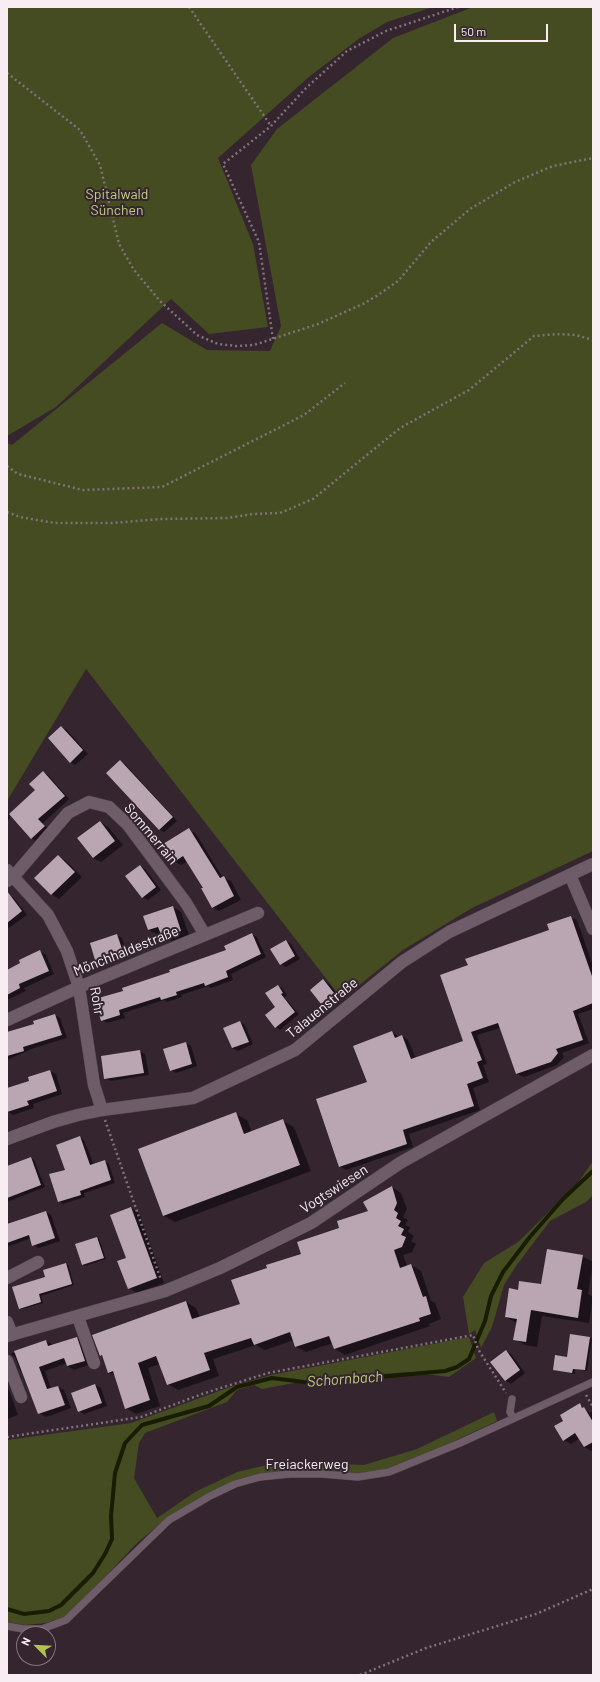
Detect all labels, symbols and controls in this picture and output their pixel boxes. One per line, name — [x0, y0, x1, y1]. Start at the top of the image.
scale bar — [456, 16, 550, 42]
text: 50 m — [461, 24, 486, 38]
park label: Spitalwald Sünchen — [86, 186, 148, 218]
street label: Sommerrain — [121, 800, 181, 868]
street label: Mönchhaldestraße — [71, 922, 181, 980]
street label: Talauenstraße — [283, 974, 361, 1042]
street label: Rohr — [86, 985, 108, 1017]
street label: Vogtswiesen — [297, 1161, 371, 1217]
water label: Schornbach — [306, 1367, 384, 1391]
street label: Freiackerweg — [266, 1456, 348, 1472]
north arrow — [16, 1626, 56, 1666]
text: N — [18, 1635, 33, 1647]

